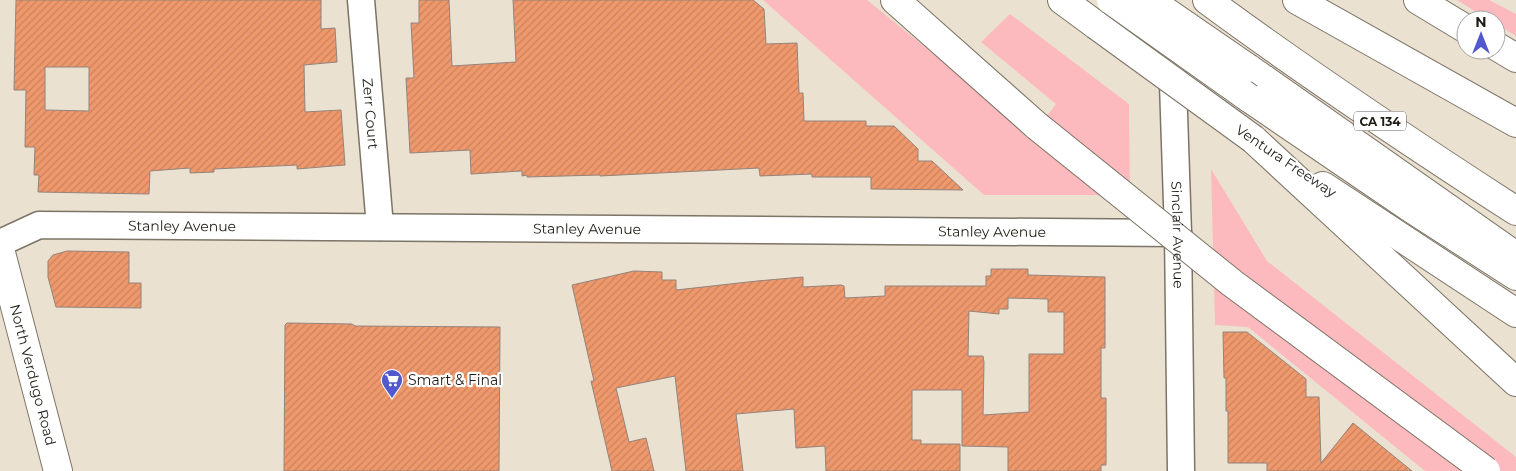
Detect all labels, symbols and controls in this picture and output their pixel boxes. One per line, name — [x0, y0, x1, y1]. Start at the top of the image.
north arrow — [1456, 10, 1506, 60]
text: N — [1475, 13, 1487, 31]
street label: Zerr Court — [359, 77, 382, 150]
road number: CA 134 — [1354, 112, 1406, 130]
street label: Ventura Freeway — [1232, 121, 1340, 202]
street label: Sinclair Avenue — [1167, 181, 1188, 289]
street label: Stanley Avenue — [128, 217, 236, 235]
street label: Stanley Avenue — [533, 219, 641, 238]
street label: Stanley Avenue — [938, 222, 1046, 241]
street label: North Verdugo Road — [6, 302, 60, 447]
supermarket icon: Smart & Final — [380, 368, 404, 399]
place label: Smart & Final — [408, 371, 502, 389]

